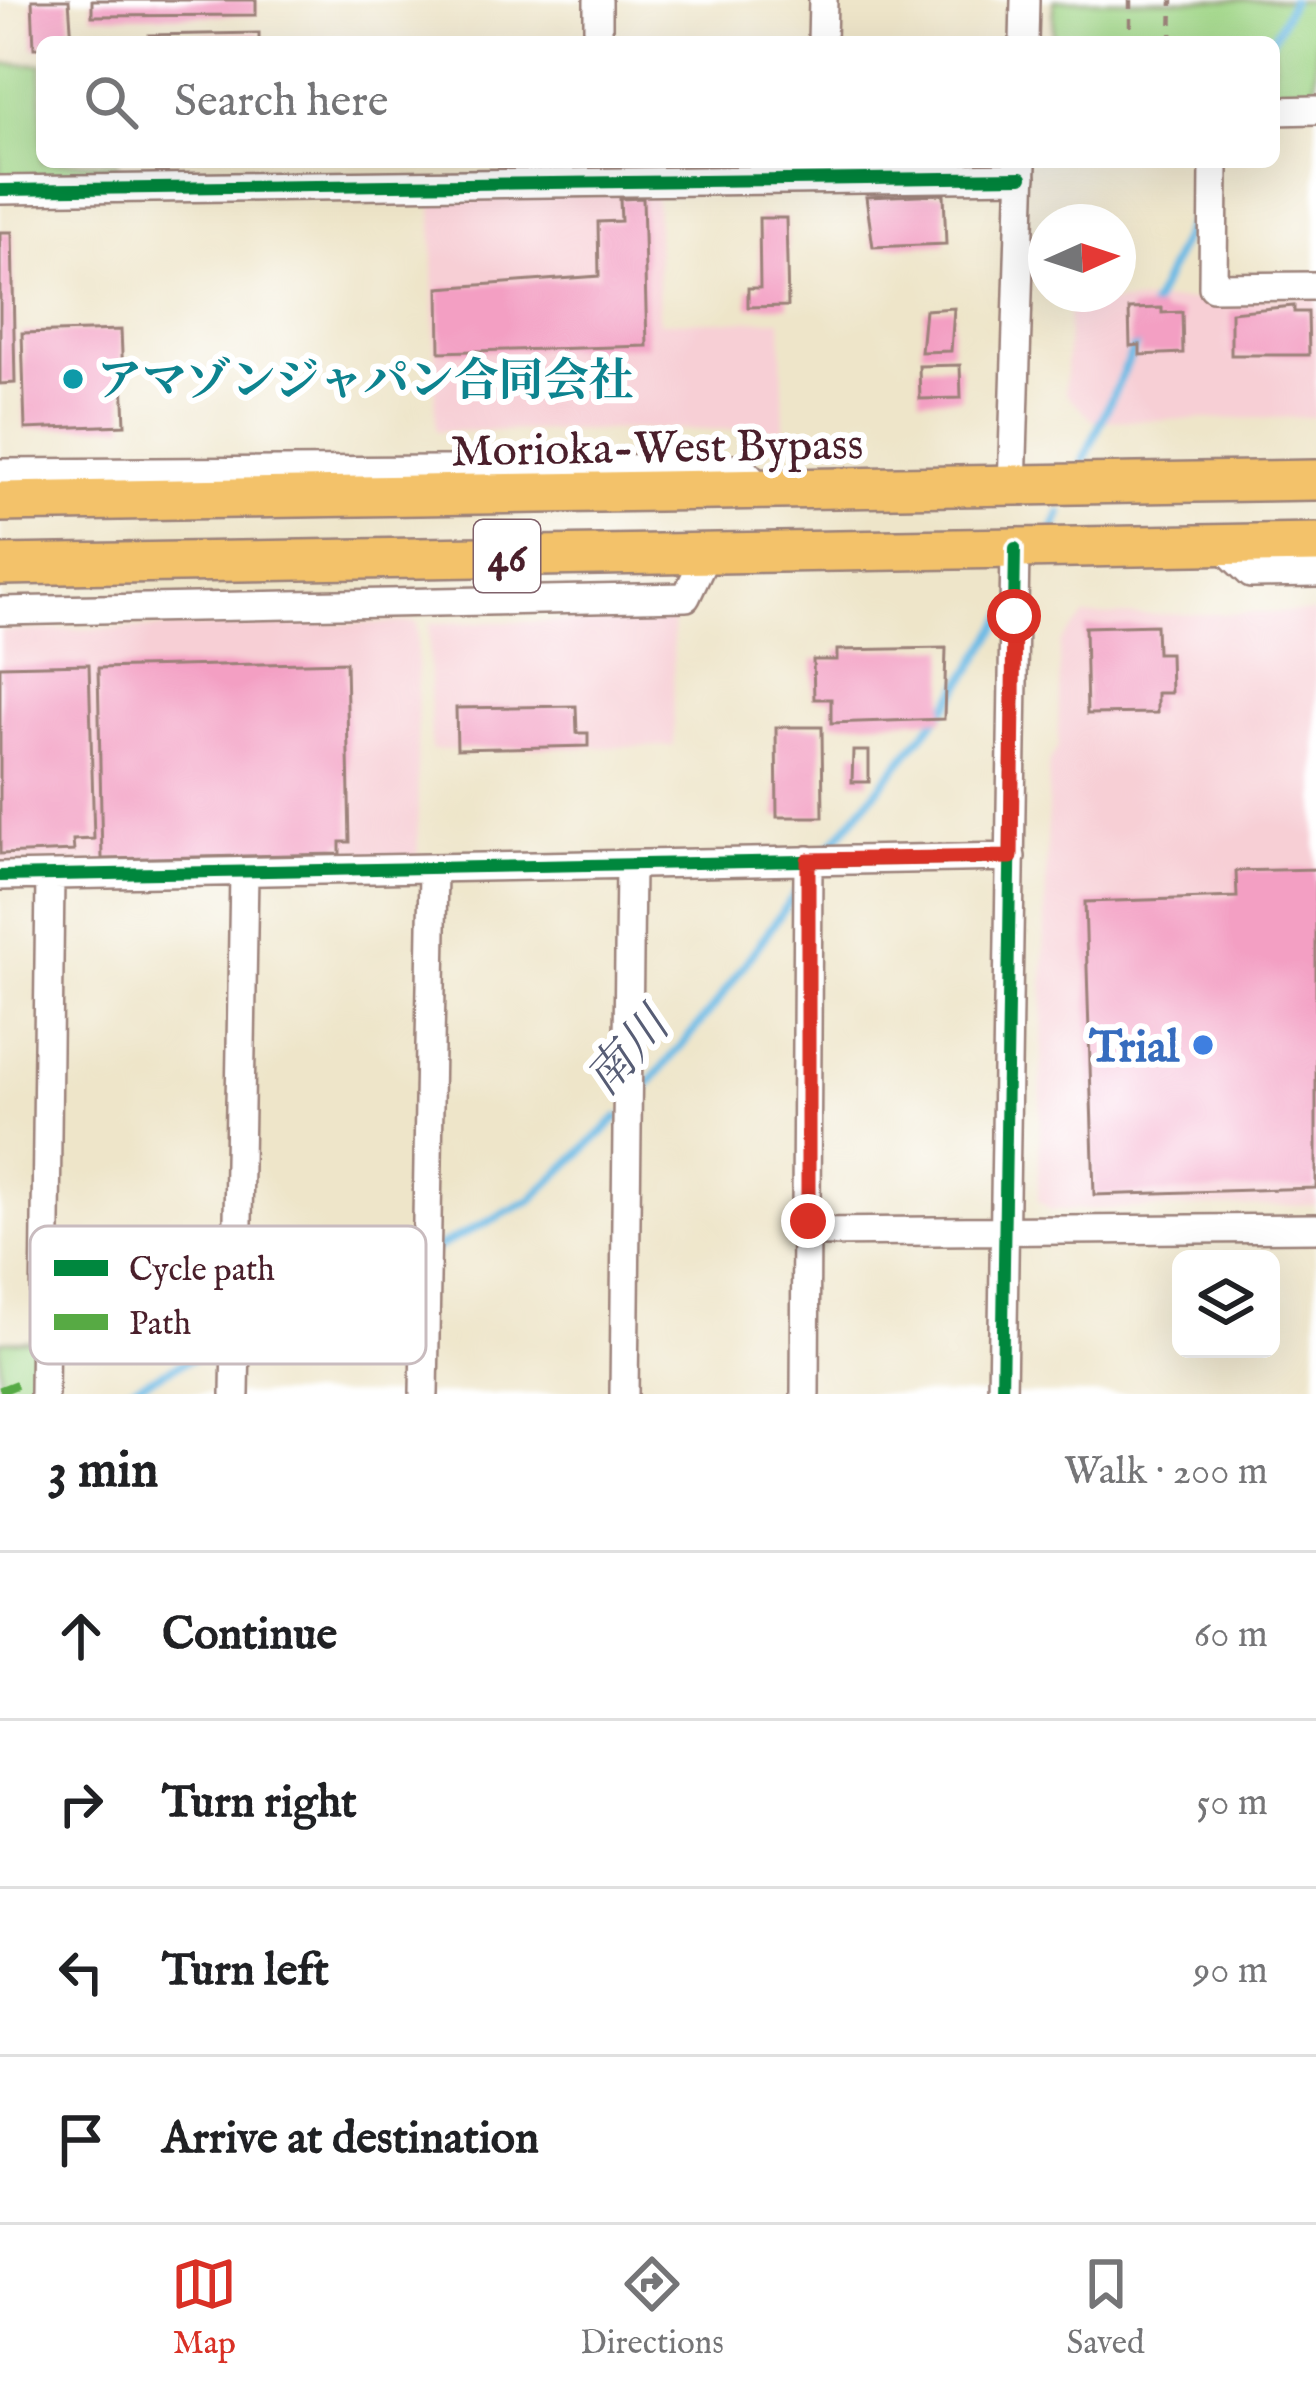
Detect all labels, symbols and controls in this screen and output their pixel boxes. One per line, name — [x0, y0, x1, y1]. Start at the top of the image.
search box — [36, 36, 1280, 168]
icon: search — [78, 69, 144, 135]
text: Search here — [174, 74, 388, 131]
north arrow — [1028, 204, 1136, 312]
place label: アマゾンジャパン合同会社 — [97, 354, 634, 411]
marker: アマゾンジャパン合同会社 — [60, 366, 86, 392]
street label: Morioka-West Bypass — [450, 417, 864, 482]
road number: 46 — [474, 520, 540, 592]
route start — [987, 589, 1041, 643]
water label: 南川 — [575, 994, 687, 1109]
place label: Trial — [1088, 1020, 1180, 1077]
marker: Trial — [1190, 1032, 1216, 1058]
route end — [781, 1194, 835, 1248]
legend — [30, 1226, 426, 1364]
text: Cycle path — [129, 1250, 275, 1292]
map controls — [1172, 1250, 1280, 1358]
button: layers — [1172, 1250, 1280, 1358]
text: Path — [129, 1304, 191, 1346]
text: 3 min — [48, 1440, 158, 1505]
text: Walk · 200 m — [1064, 1448, 1268, 1497]
icon: ahead — [48, 1603, 114, 1669]
text: Continue — [162, 1607, 337, 1664]
text: 60 m — [1194, 1611, 1268, 1660]
icon: right — [48, 1771, 114, 1837]
text: Turn right — [162, 1775, 357, 1832]
text: 50 m — [1196, 1779, 1268, 1828]
icon: left — [48, 1939, 114, 2005]
text: Turn left — [162, 1943, 329, 2000]
text: 90 m — [1193, 1947, 1268, 1996]
icon: arrive — [48, 2107, 114, 2173]
text: Arrive at destination — [162, 2111, 539, 2168]
tab: Map — [171, 2251, 237, 2365]
tab: Directions — [580, 2251, 724, 2365]
tab: Saved — [1067, 2251, 1145, 2365]

